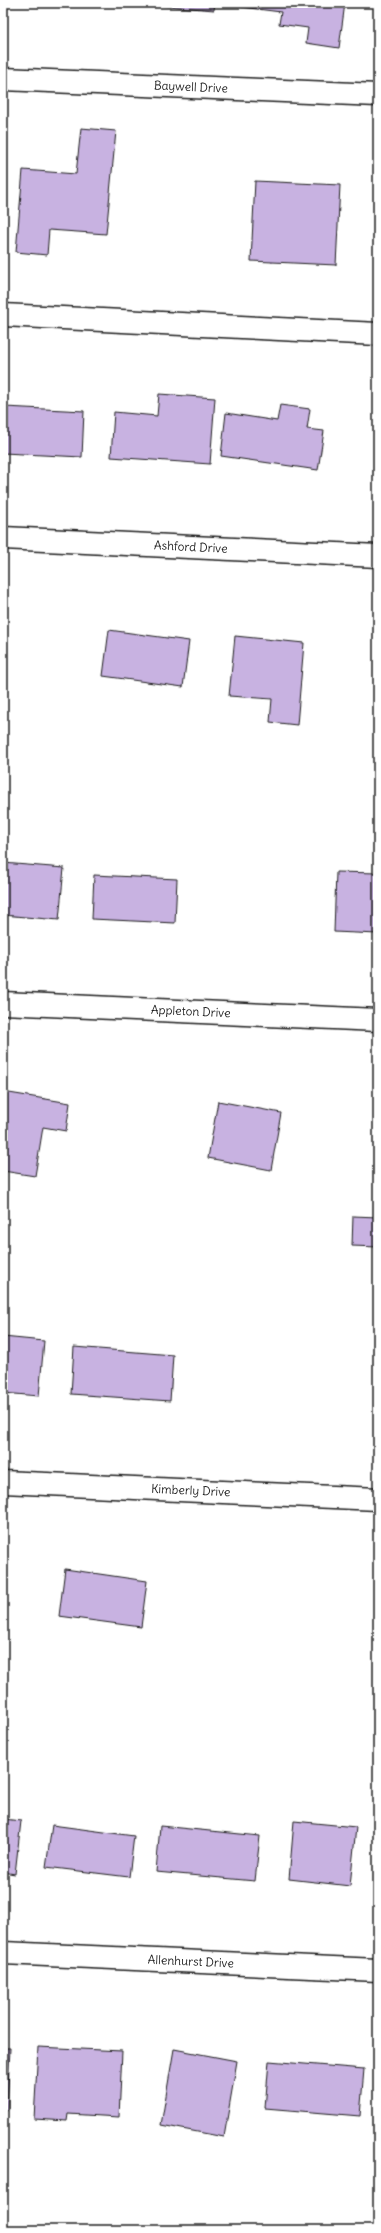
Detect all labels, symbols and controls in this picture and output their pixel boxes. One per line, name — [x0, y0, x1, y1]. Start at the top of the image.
street label: Baywell Drive — [154, 77, 228, 96]
street label: Ashford Drive — [154, 537, 228, 556]
street label: Appleton Drive — [151, 1002, 231, 1020]
street label: Kimberly Drive — [151, 1481, 231, 1499]
street label: Allenhurst Drive — [147, 1952, 234, 1970]

